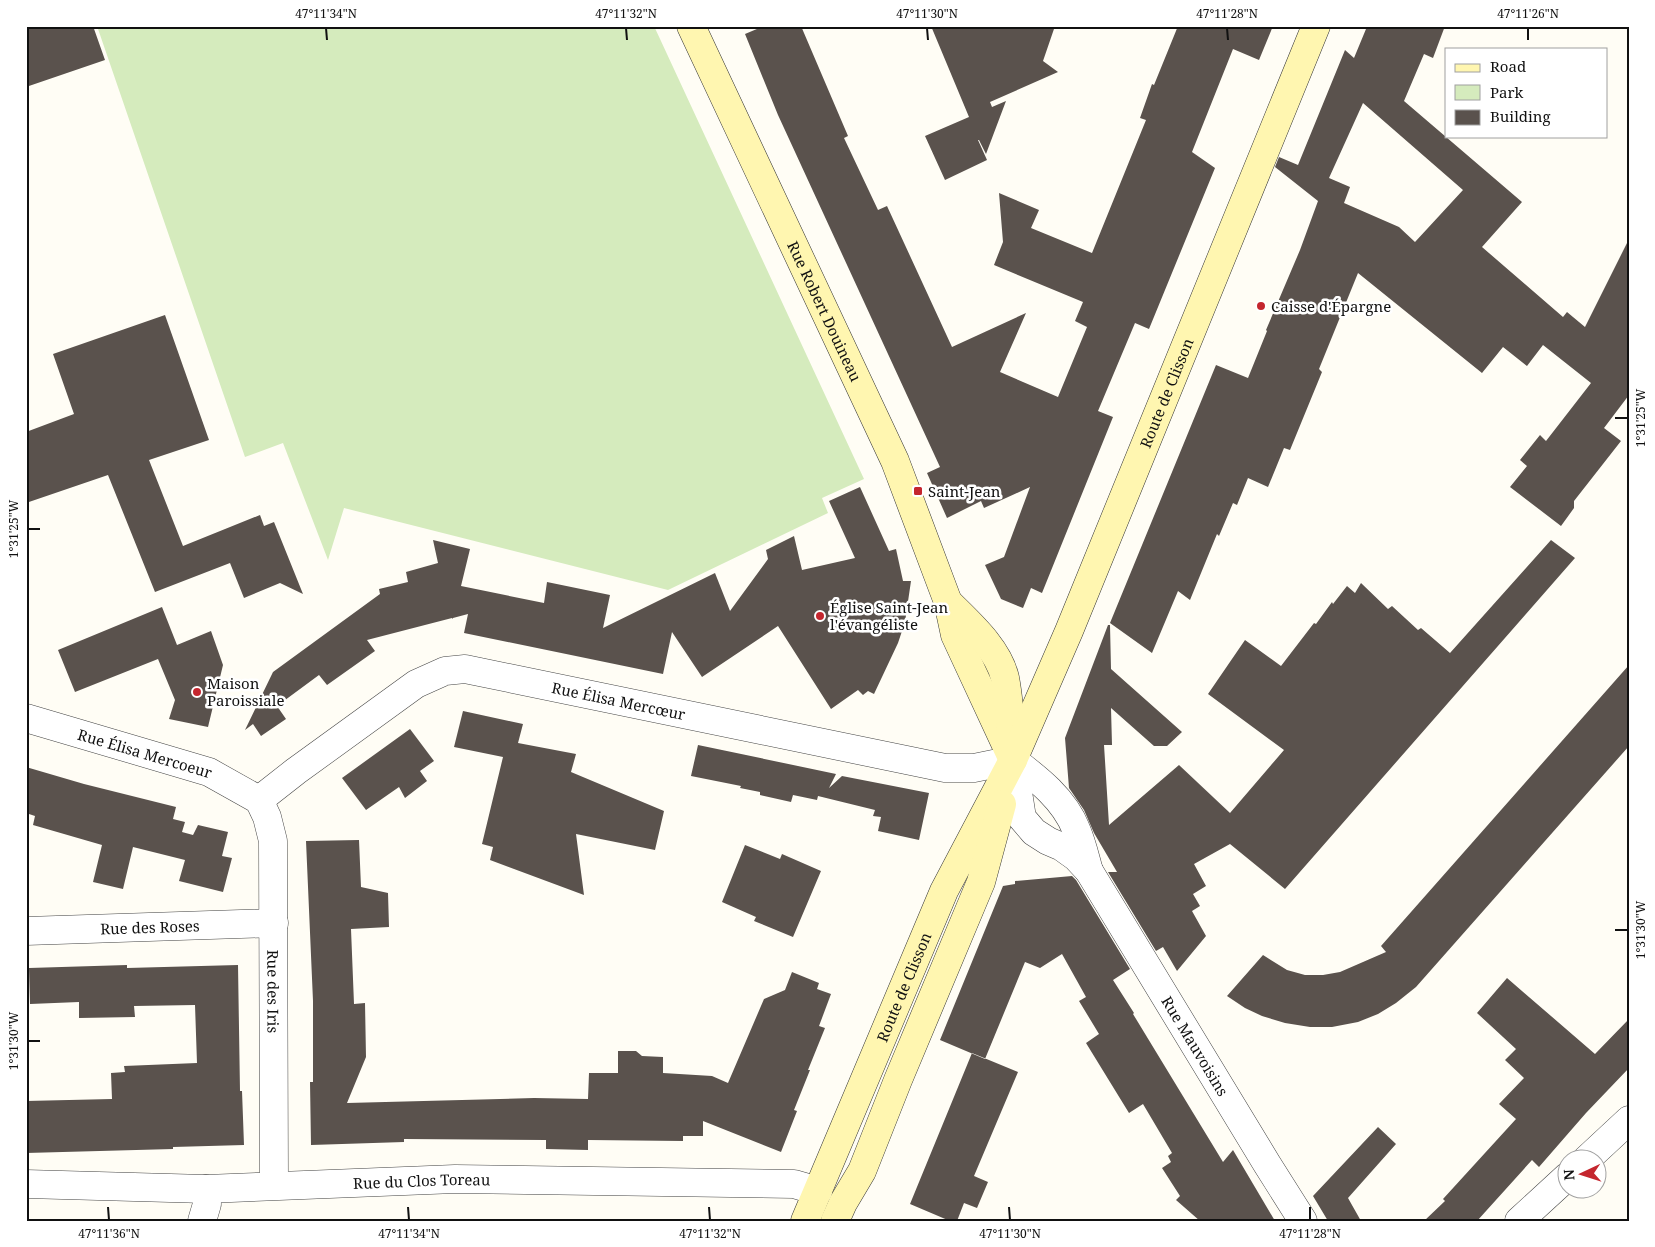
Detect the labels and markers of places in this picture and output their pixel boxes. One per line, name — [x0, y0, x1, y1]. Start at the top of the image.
place label: Caisse d'Épargne — [1271, 296, 1391, 316]
marker: Caisse d'Épargne — [1255, 300, 1267, 312]
place label: Saint-Jean — [928, 481, 1001, 501]
marker: Saint-Jean — [912, 485, 924, 497]
place label: Église Saint-Jean l'évangéliste — [830, 597, 948, 634]
marker: Église Saint-Jean l'évangéliste — [814, 610, 826, 622]
place label: Maison Paroissiale — [207, 673, 284, 710]
marker: Maison Paroissiale — [191, 686, 203, 698]

